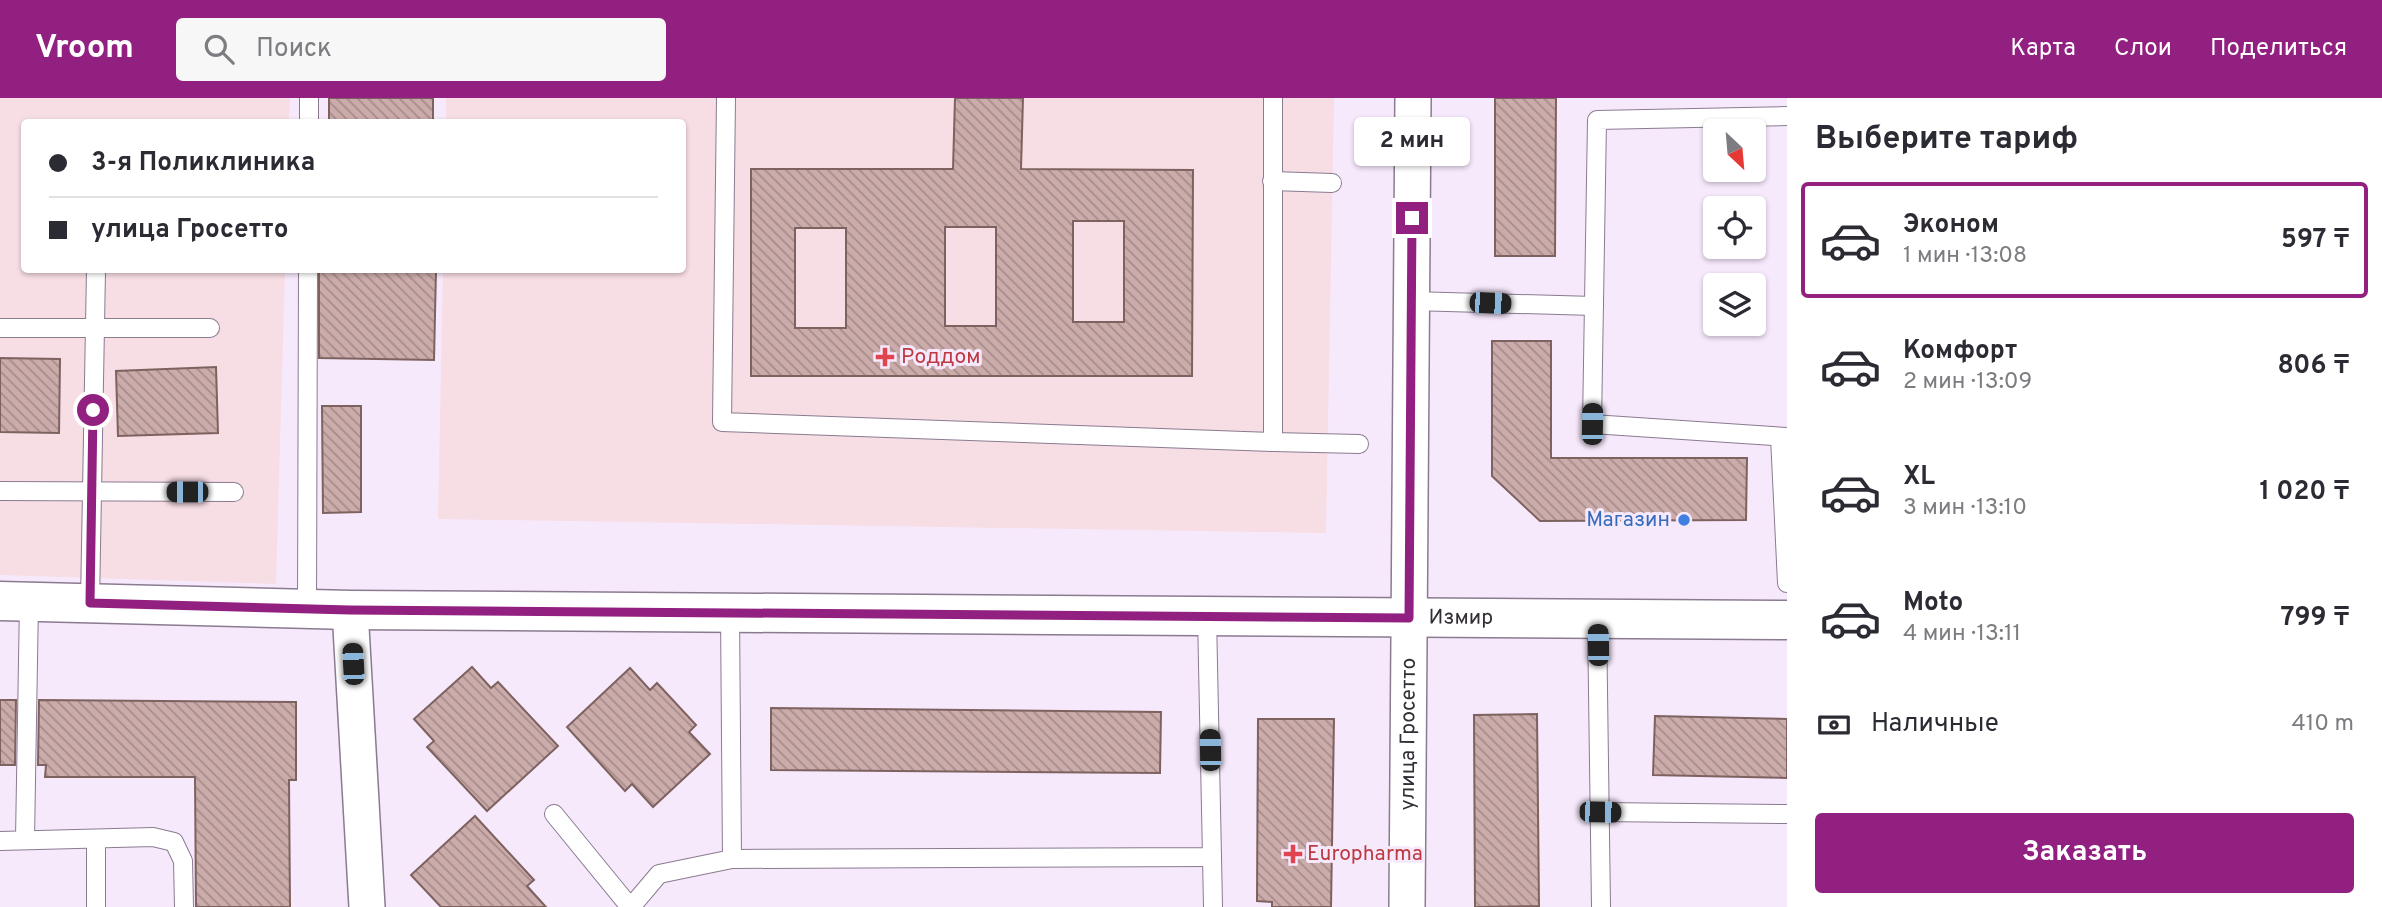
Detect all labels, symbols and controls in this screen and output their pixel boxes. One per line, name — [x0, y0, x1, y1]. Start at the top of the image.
search box — [176, 18, 666, 81]
text: Vroom — [35, 28, 134, 70]
icon: search — [200, 30, 238, 68]
text: Поиск — [256, 33, 332, 66]
text: Карта — [2010, 34, 2076, 64]
text: Слои — [2114, 34, 2172, 64]
text: Поделиться — [2210, 34, 2347, 64]
callout: 2 мин — [1354, 116, 1470, 166]
north arrow — [1703, 119, 1766, 182]
map controls — [1703, 119, 1766, 336]
text: Выберите тариф — [1815, 120, 2078, 160]
text: 2 мин — [1380, 127, 1444, 156]
text: 3-я Поликлиника — [91, 147, 315, 180]
button: locate — [1703, 196, 1766, 259]
route end — [1396, 202, 1428, 234]
icon: car — [1819, 209, 1882, 272]
text: Эконом — [1903, 209, 1999, 242]
text: улица Гросетто — [91, 214, 288, 247]
text: 597 ₸ — [2281, 224, 2350, 257]
text: 1 мин · 13:08 — [1903, 242, 2027, 271]
button: layers — [1703, 273, 1766, 336]
car — [1469, 292, 1512, 314]
icon: car — [1819, 335, 1882, 398]
text: Комфорт — [1903, 335, 2017, 368]
place label: Роддом — [901, 344, 980, 371]
marker: Роддом — [875, 347, 895, 367]
text: 806 ₸ — [2277, 350, 2350, 383]
text: 2 мин · 13:09 — [1903, 368, 2032, 397]
route start — [77, 394, 109, 426]
car — [1582, 403, 1603, 445]
icon: car — [1819, 461, 1882, 524]
text: XL — [1903, 461, 1935, 494]
text: 1 020 ₸ — [2259, 476, 2350, 509]
car — [167, 482, 209, 503]
text: 3 мин · 13:10 — [1903, 494, 2027, 523]
place label: Магазин — [1586, 507, 1670, 534]
marker: Магазин — [1676, 512, 1692, 528]
icon: car — [1819, 587, 1882, 650]
text: Moto — [1903, 587, 1963, 620]
text: 799 ₸ — [2281, 602, 2350, 635]
street label: Измир — [1428, 604, 1493, 631]
text: 4 мин · 13:11 — [1903, 620, 2021, 649]
car — [1588, 624, 1609, 666]
car — [342, 642, 365, 686]
street label: улица Гросетто — [1394, 658, 1422, 810]
icon: cash — [1815, 706, 1853, 744]
text: Наличные — [1871, 708, 1999, 741]
text: 410 m — [2291, 710, 2354, 739]
car — [1200, 729, 1221, 771]
car — [1579, 801, 1622, 823]
button: Заказать — [1815, 813, 2354, 893]
place label: Europharma — [1307, 841, 1423, 868]
marker: Europharma — [1285, 846, 1301, 862]

